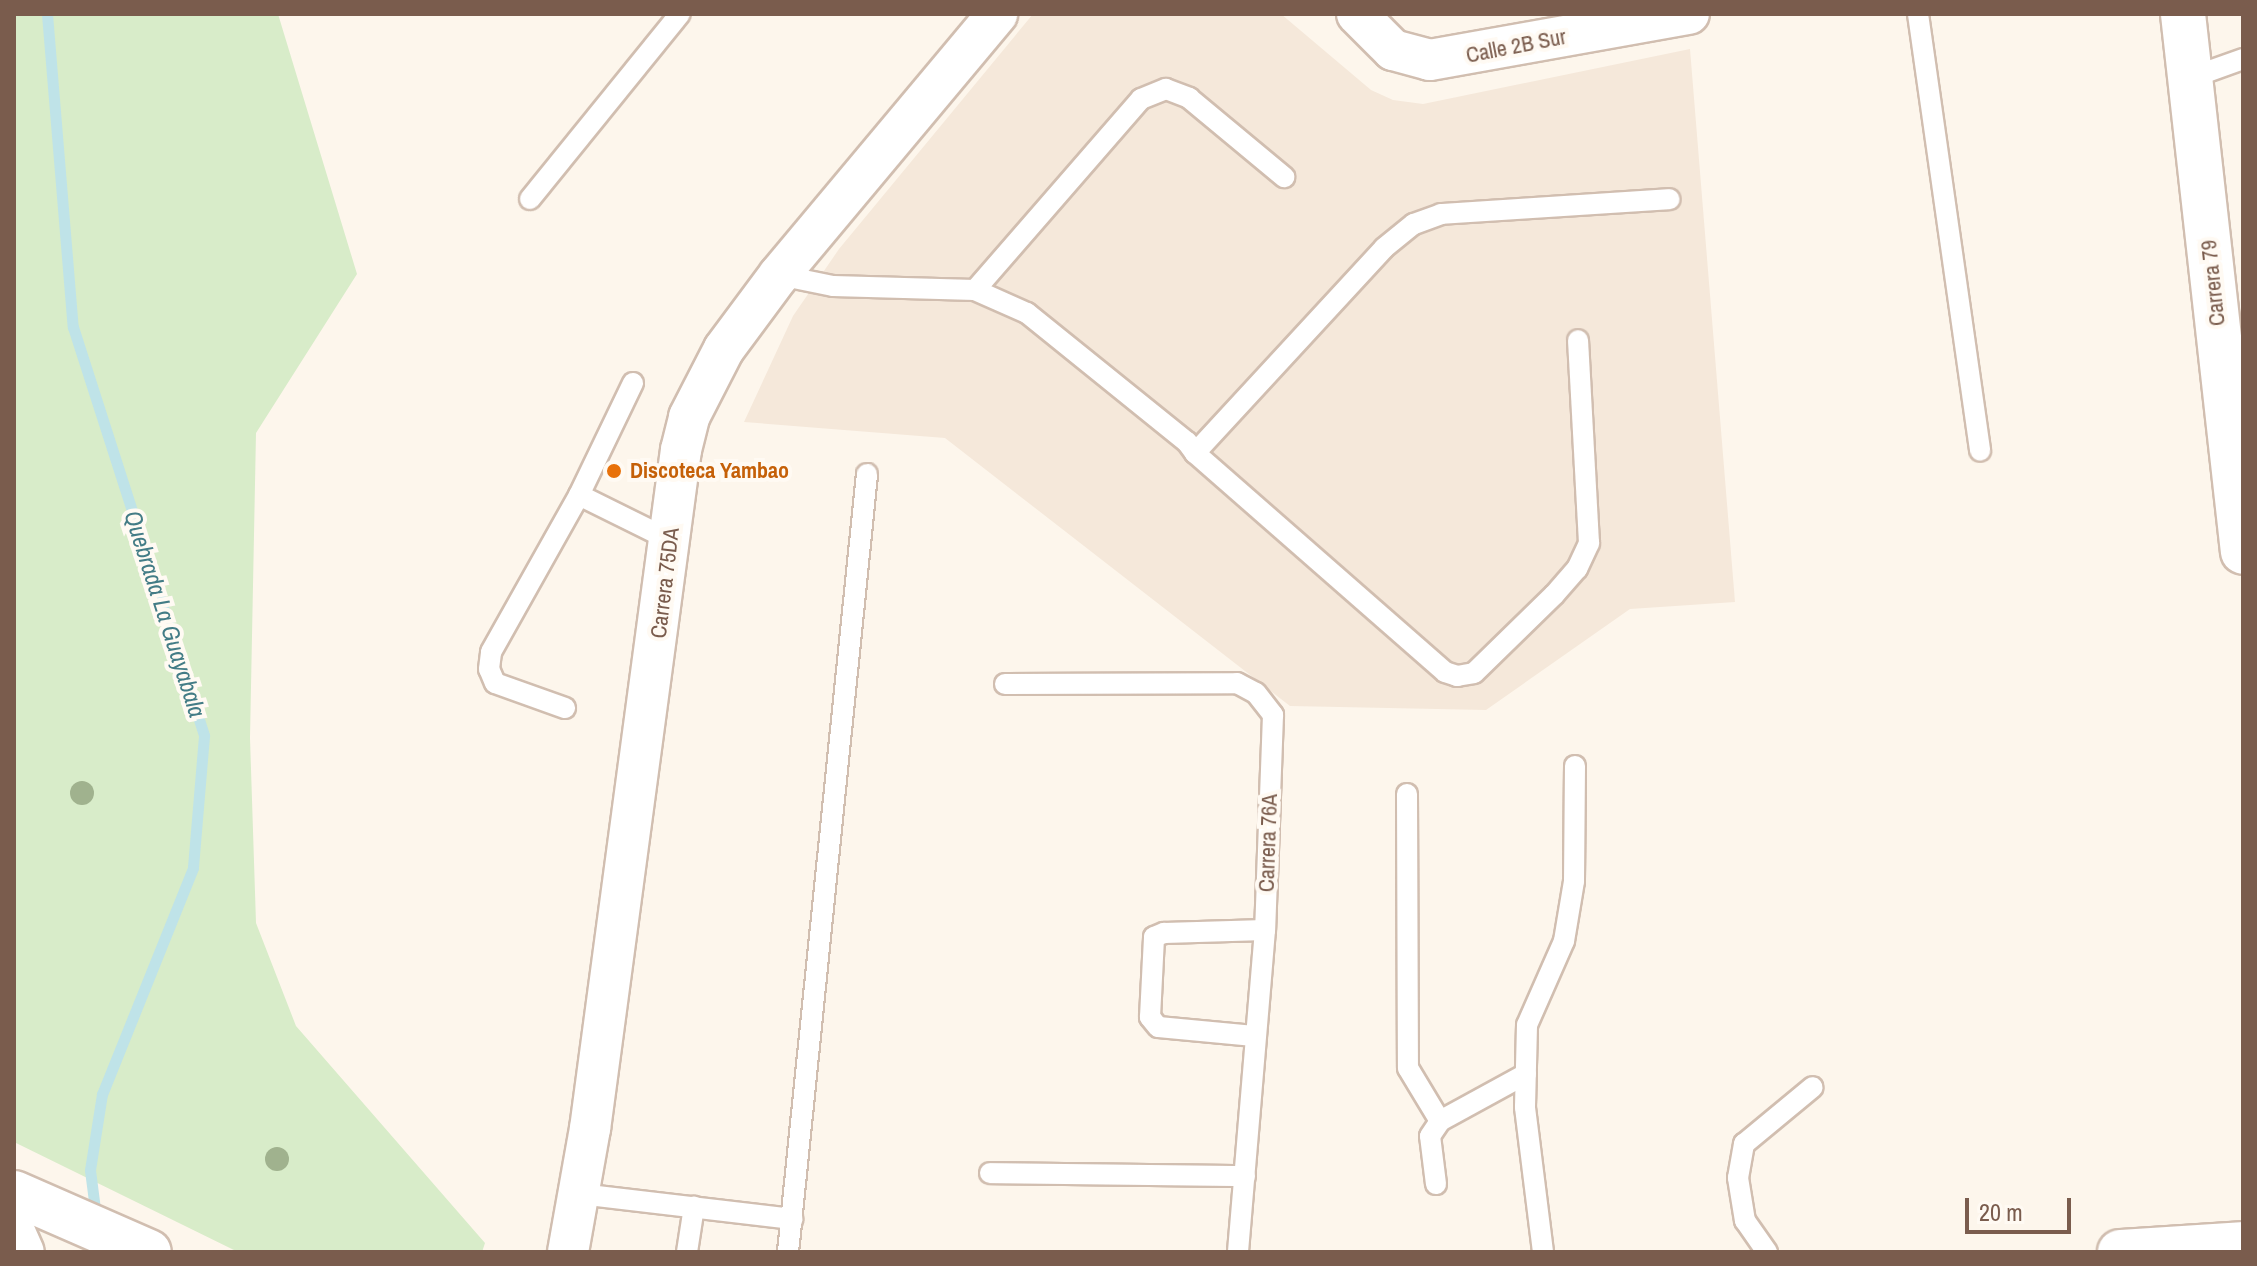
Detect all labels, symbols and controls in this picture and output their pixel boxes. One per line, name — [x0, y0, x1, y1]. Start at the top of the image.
street label: Calle 2B Sur — [1464, 23, 1568, 69]
street label: Carrera 79 — [2195, 239, 2231, 327]
place label: Discoteca Yambao — [630, 458, 789, 484]
marker: Discoteca Yambao — [605, 462, 623, 480]
water label: Quebrada La Guayabala — [118, 507, 212, 721]
street label: Carrera 75DA — [645, 526, 685, 640]
street label: Carrera 76A — [1253, 793, 1283, 893]
scale bar — [1969, 1182, 2075, 1232]
text: 20 m — [1979, 1196, 2023, 1228]

